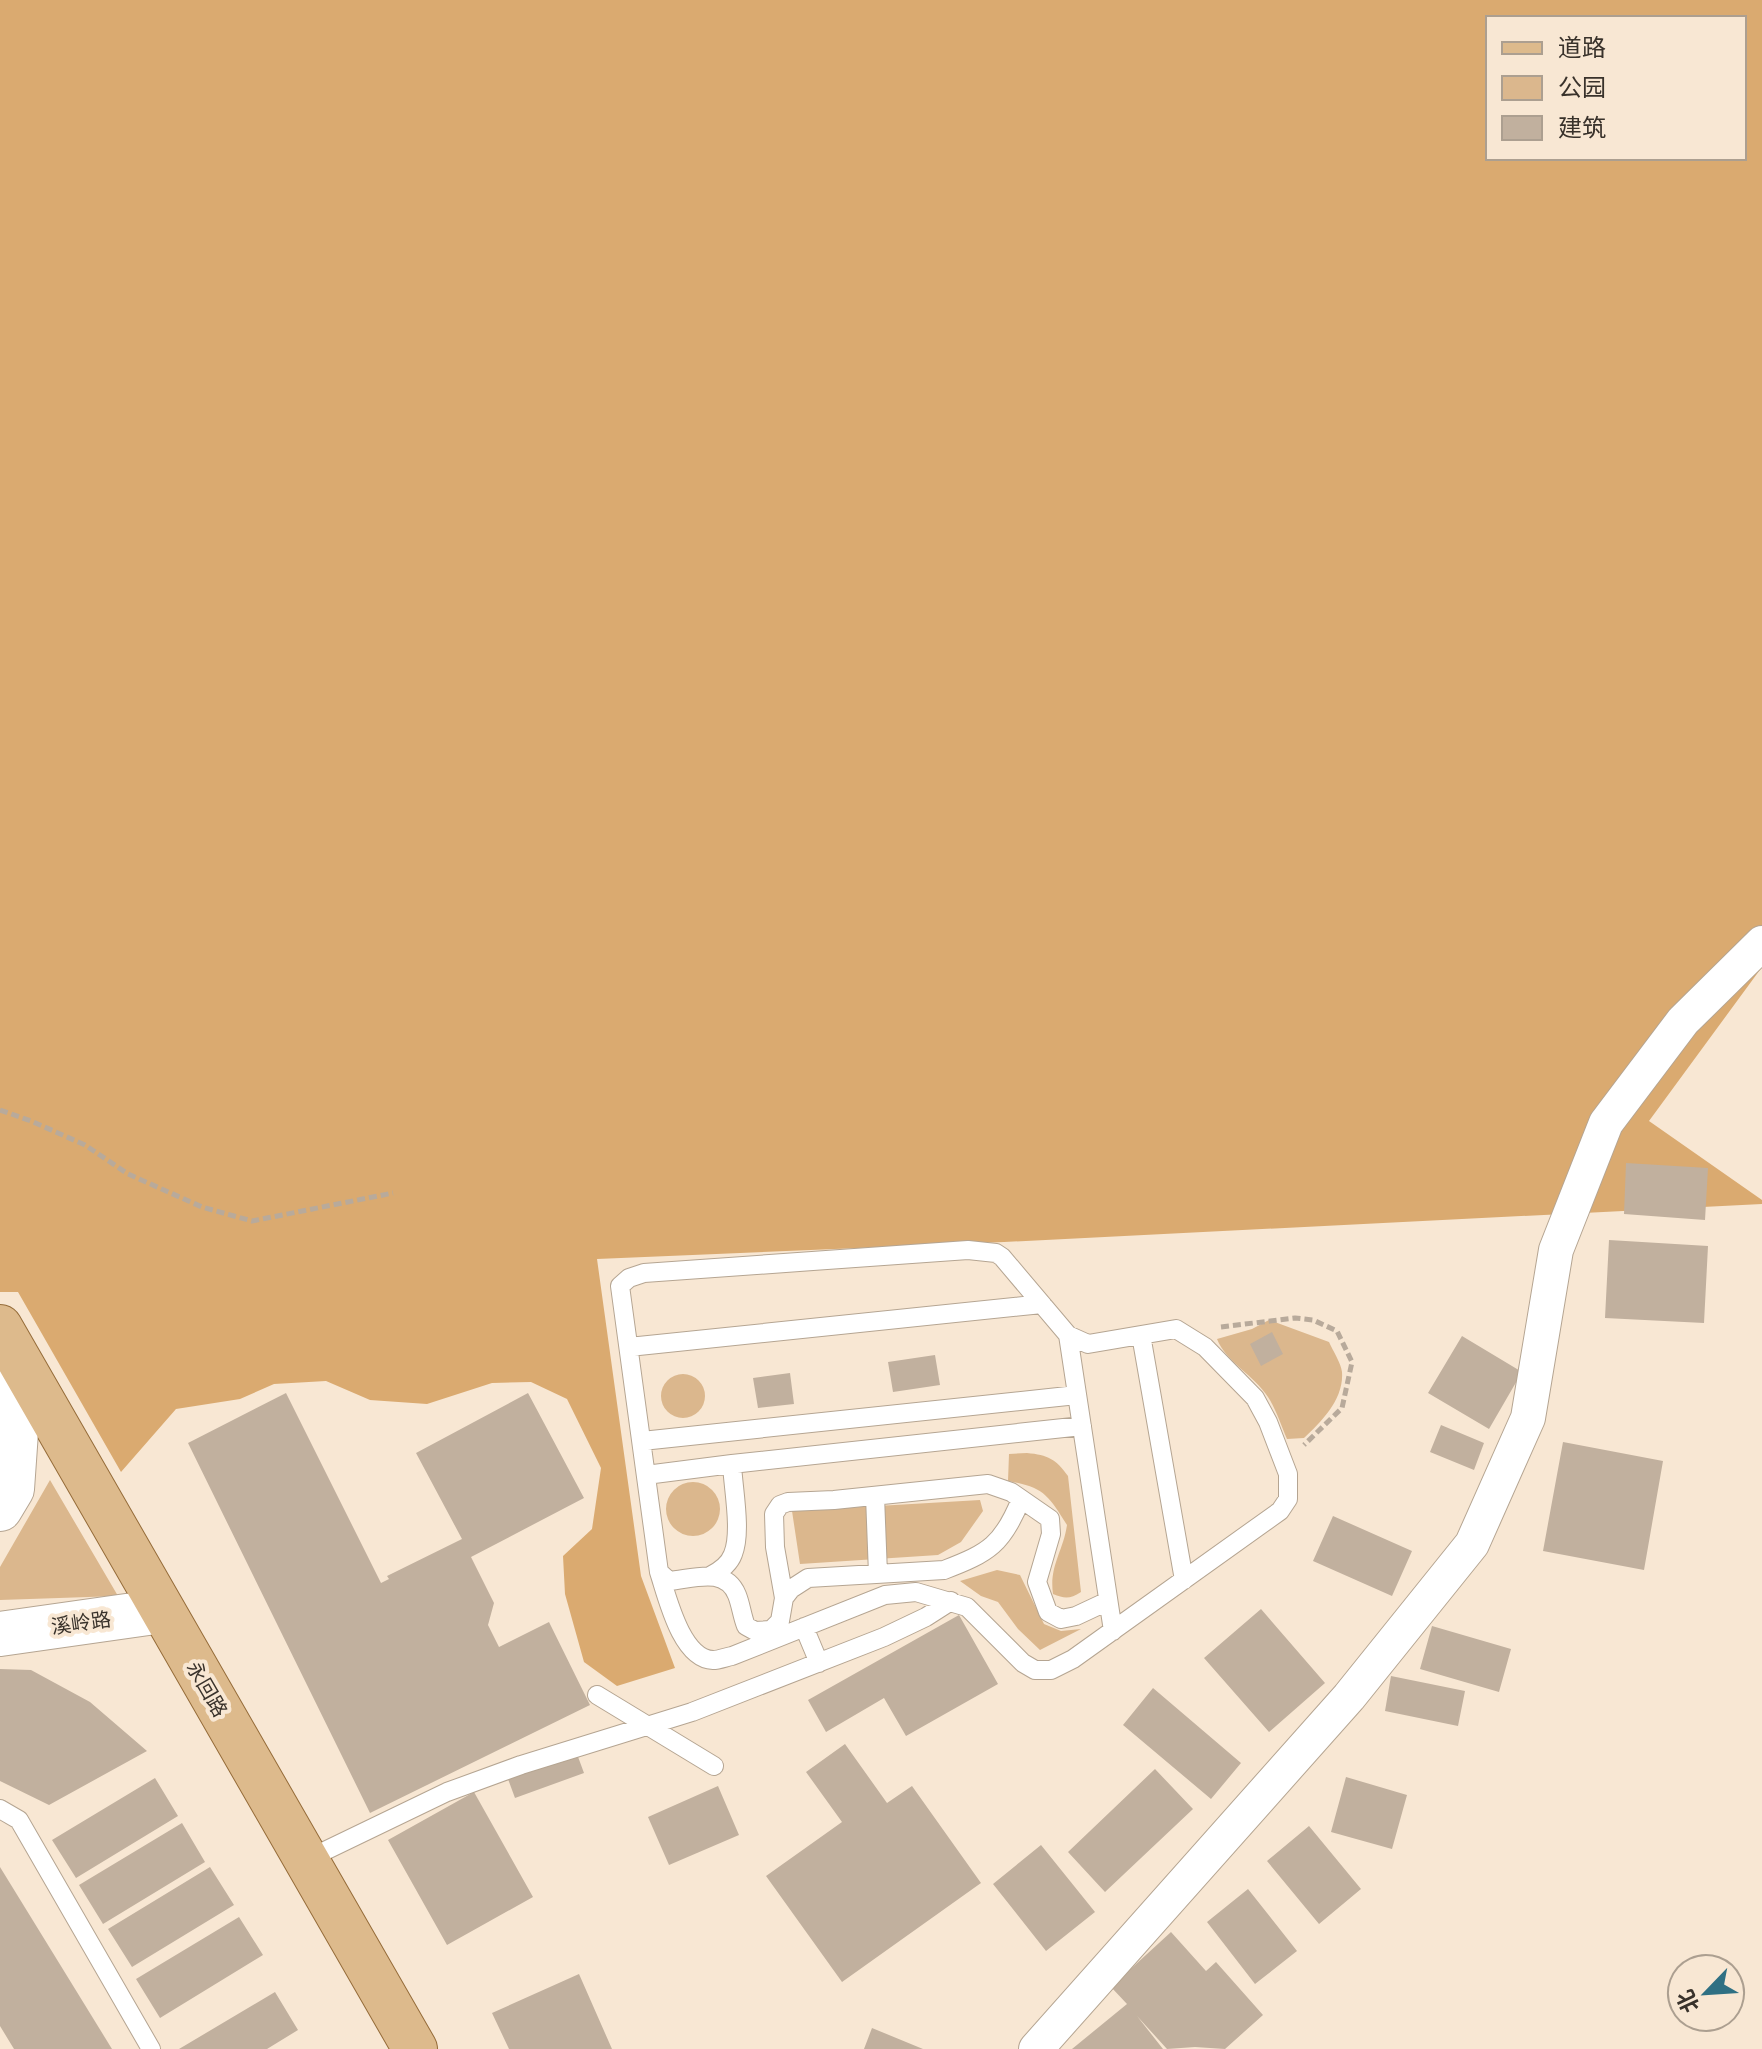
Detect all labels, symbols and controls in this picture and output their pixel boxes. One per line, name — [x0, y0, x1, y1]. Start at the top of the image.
legend — [1486, 16, 1746, 160]
text: 道路 — [1558, 34, 1606, 62]
text: 公园 — [1558, 74, 1606, 102]
text: 建筑 — [1558, 114, 1606, 142]
street label: 溪岭路 — [50, 1607, 112, 1639]
street label: 永回路 — [182, 1657, 232, 1721]
north arrow — [1666, 1953, 1746, 2033]
text: 北 — [1672, 1986, 1704, 2017]

